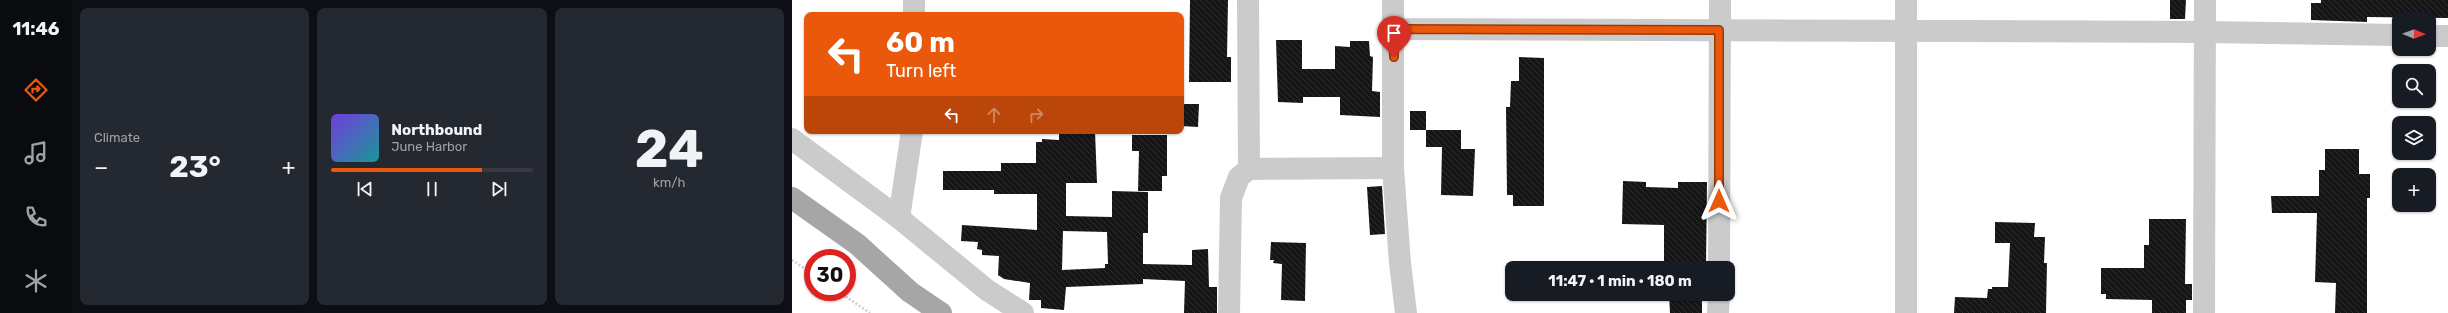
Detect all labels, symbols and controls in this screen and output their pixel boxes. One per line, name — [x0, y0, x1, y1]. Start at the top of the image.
north arrow — [2392, 12, 2436, 56]
map controls — [2392, 12, 2436, 212]
pin — [1377, 16, 1411, 57]
text: 11:46 — [12, 18, 60, 40]
icon: arrive — [1383, 22, 1405, 44]
text: 60 m — [886, 26, 955, 59]
icon: left — [820, 28, 872, 80]
text: Turn left — [886, 60, 956, 82]
button: search — [2392, 64, 2436, 108]
icon: directions — [22, 76, 50, 104]
icon: left — [941, 104, 963, 126]
icon: ahead — [983, 104, 1005, 126]
icon: right — [1025, 104, 1047, 126]
button: layers — [2392, 116, 2436, 160]
text: 24 — [635, 118, 704, 180]
text: Northbound — [391, 121, 482, 139]
text: Climate — [94, 130, 140, 145]
icon: music — [22, 139, 50, 167]
text: June Harbor — [391, 139, 467, 154]
text: 23° — [169, 149, 221, 185]
text: − — [94, 154, 108, 181]
text: + — [282, 154, 295, 181]
button: + — [2392, 168, 2436, 212]
text: km/h — [653, 175, 686, 190]
icon: previous — [354, 178, 376, 200]
icon: pause — [421, 178, 443, 200]
icon: next — [488, 178, 510, 200]
position arrow — [1698, 180, 1740, 222]
icon: phone — [22, 203, 50, 231]
speed limit sign: 30 — [804, 249, 856, 301]
icon: climate — [22, 267, 50, 295]
text: 11:47 · 1 min · 180 m — [1548, 272, 1692, 290]

